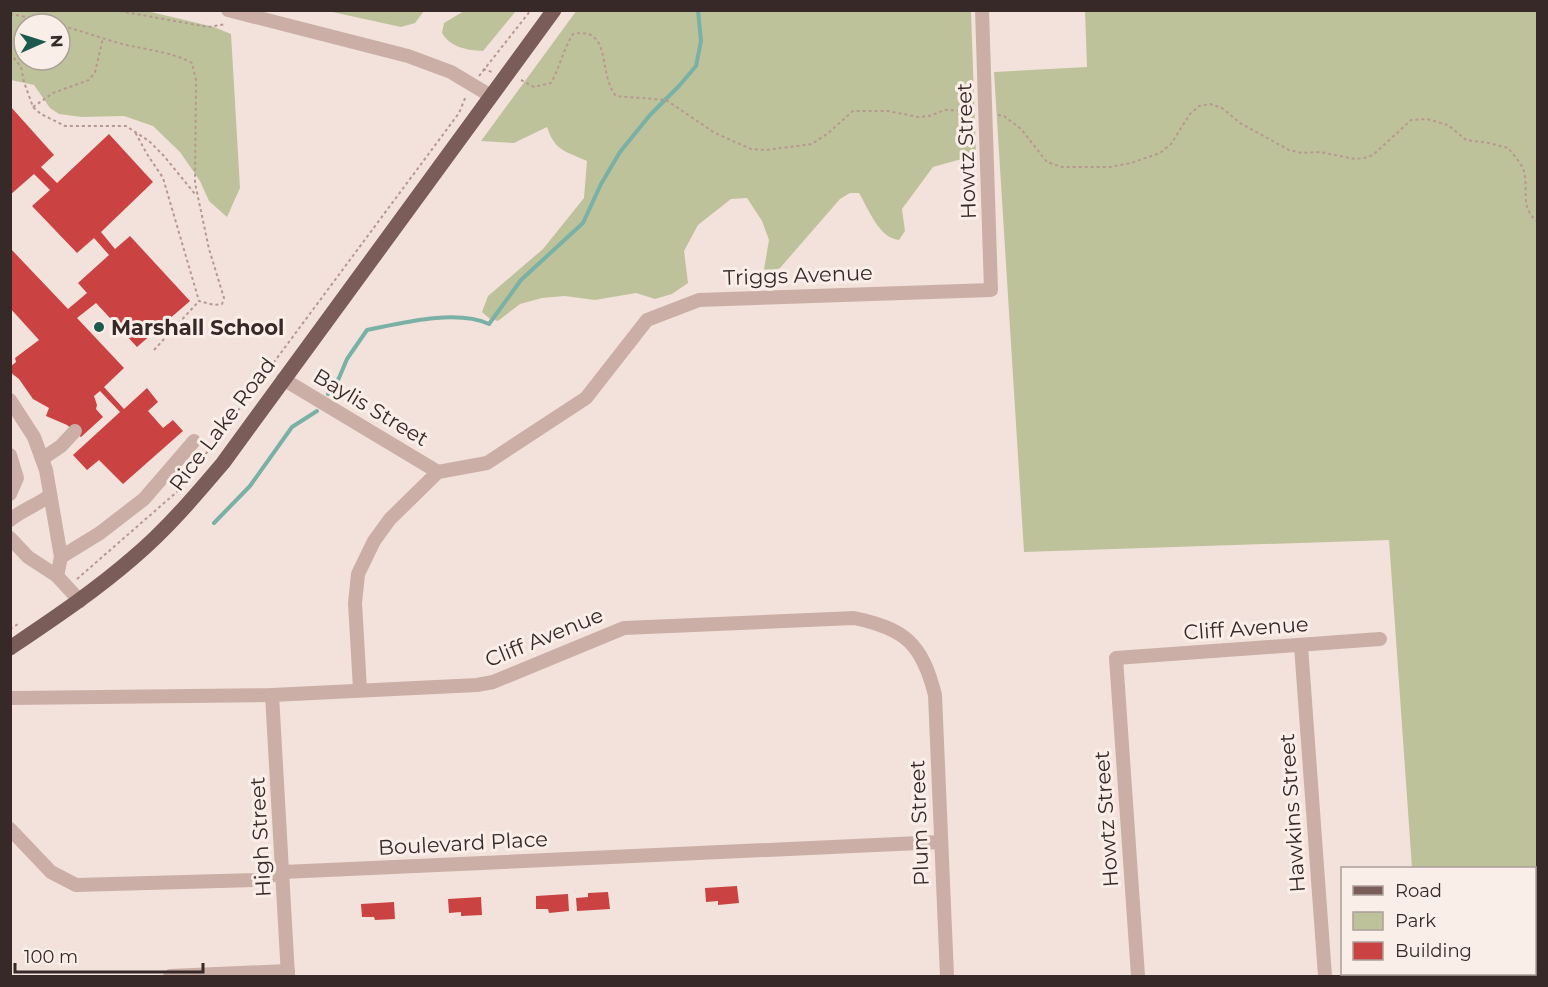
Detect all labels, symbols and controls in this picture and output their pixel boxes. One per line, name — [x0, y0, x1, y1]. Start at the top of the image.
north arrow — [12, 12, 72, 72]
text: N — [47, 34, 66, 48]
street label: Howtz Street — [951, 82, 981, 220]
street label: Triggs Avenue — [723, 260, 873, 290]
place label: Marshall School — [111, 315, 284, 340]
marker: Marshall School — [92, 320, 106, 334]
street label: Rice Lake Road — [164, 352, 280, 496]
street label: Baylis Street — [309, 363, 433, 451]
street label: Cliff Avenue — [481, 602, 607, 672]
street label: Cliff Avenue — [1183, 611, 1309, 645]
street label: Hawkins Street — [1274, 733, 1310, 893]
street label: Howtz Street — [1089, 750, 1123, 888]
street label: Plum Street — [904, 760, 934, 886]
street label: High Street — [244, 776, 276, 898]
street label: Boulevard Place — [377, 826, 549, 860]
legend — [1341, 867, 1536, 975]
text: Road — [1395, 880, 1442, 902]
text: Park — [1395, 910, 1436, 932]
scale bar — [15, 936, 202, 974]
text: Building — [1395, 940, 1472, 962]
text: 100 m — [24, 946, 78, 968]

